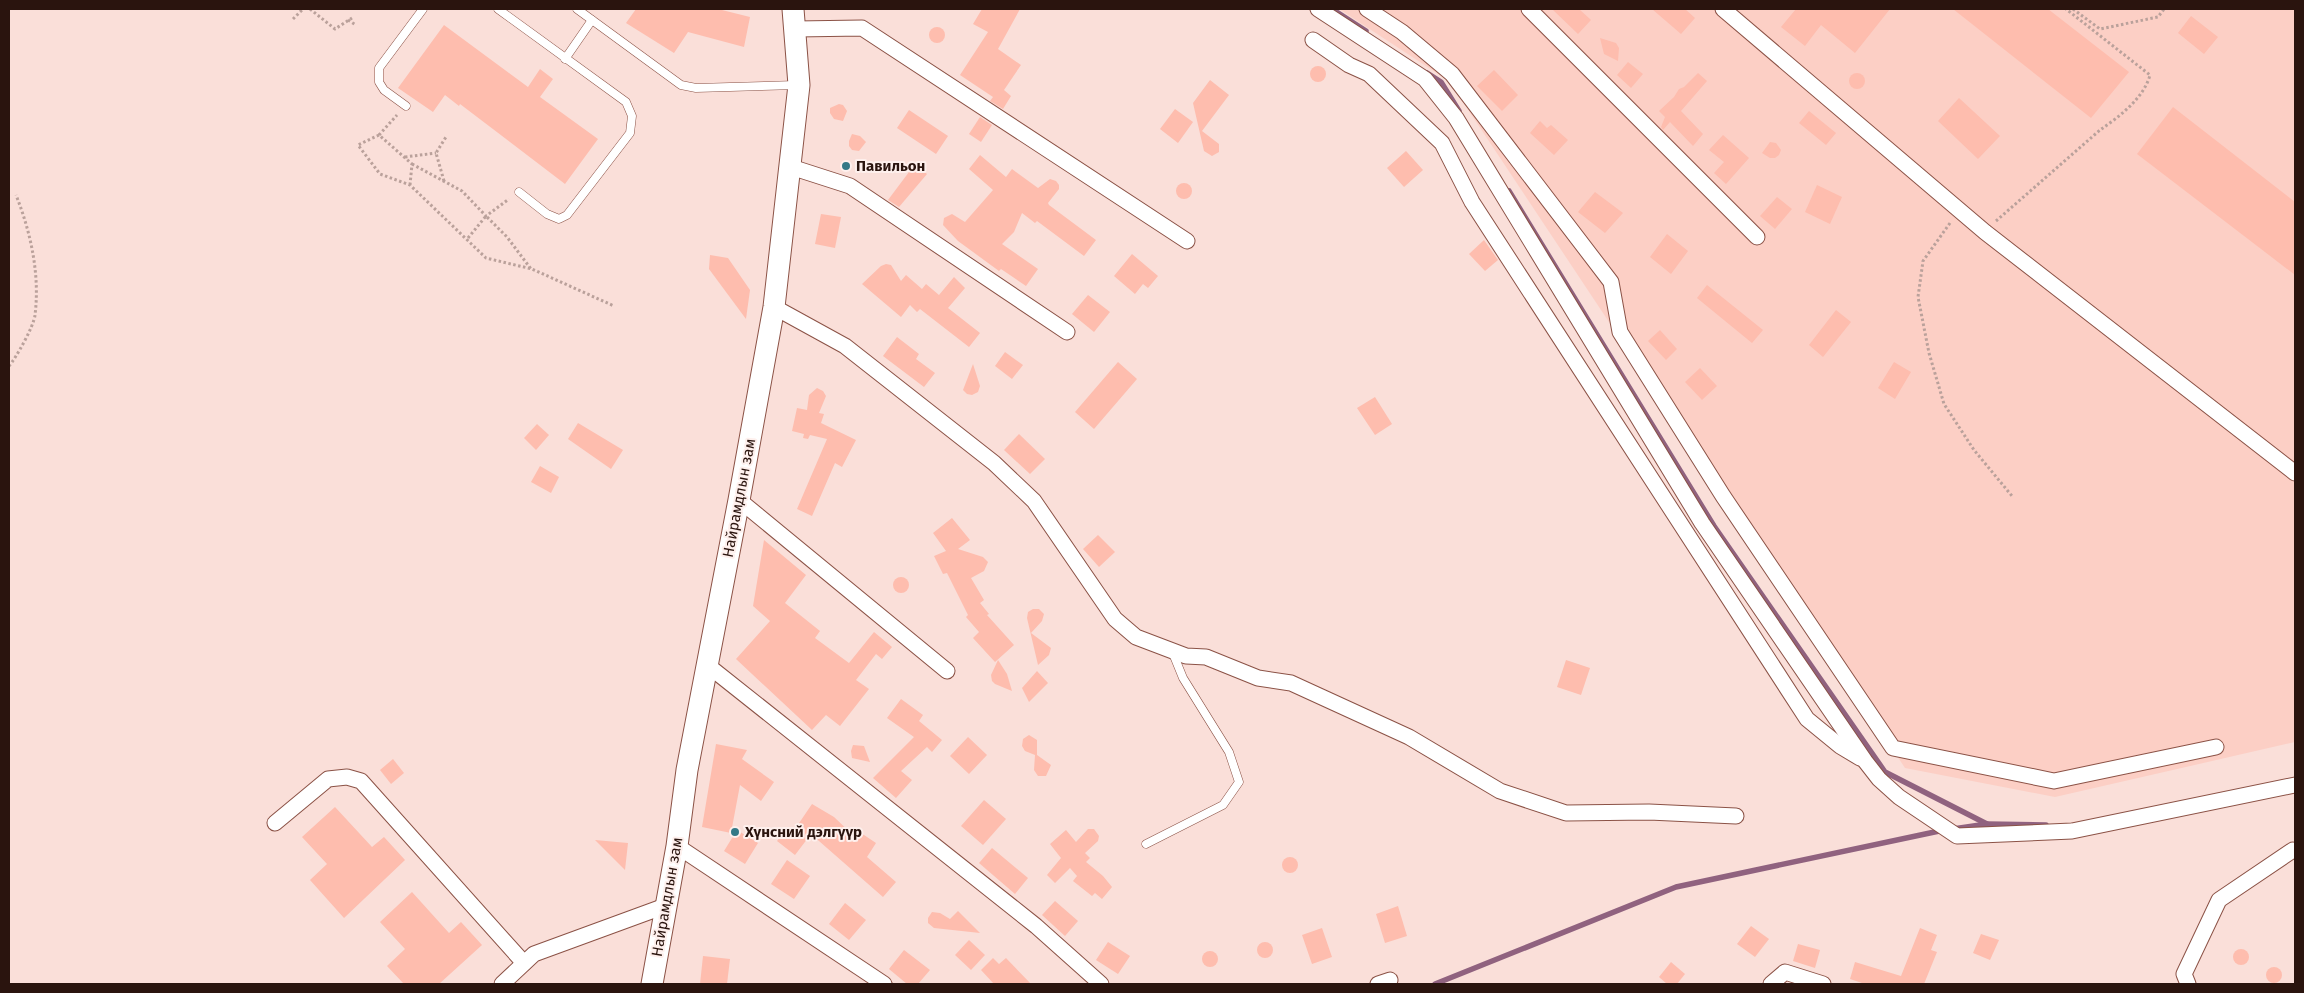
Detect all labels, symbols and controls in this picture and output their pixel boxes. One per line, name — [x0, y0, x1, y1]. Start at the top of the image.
place label: Павильон — [856, 157, 925, 175]
marker: Павильон — [840, 160, 852, 172]
street label: Найрамдлын зам — [719, 437, 759, 559]
place label: Хүнсний дэлгүүр — [744, 823, 862, 841]
marker: Хүнсний дэлгүүр — [729, 826, 741, 838]
street label: Найрамдлын зам — [648, 836, 686, 958]

